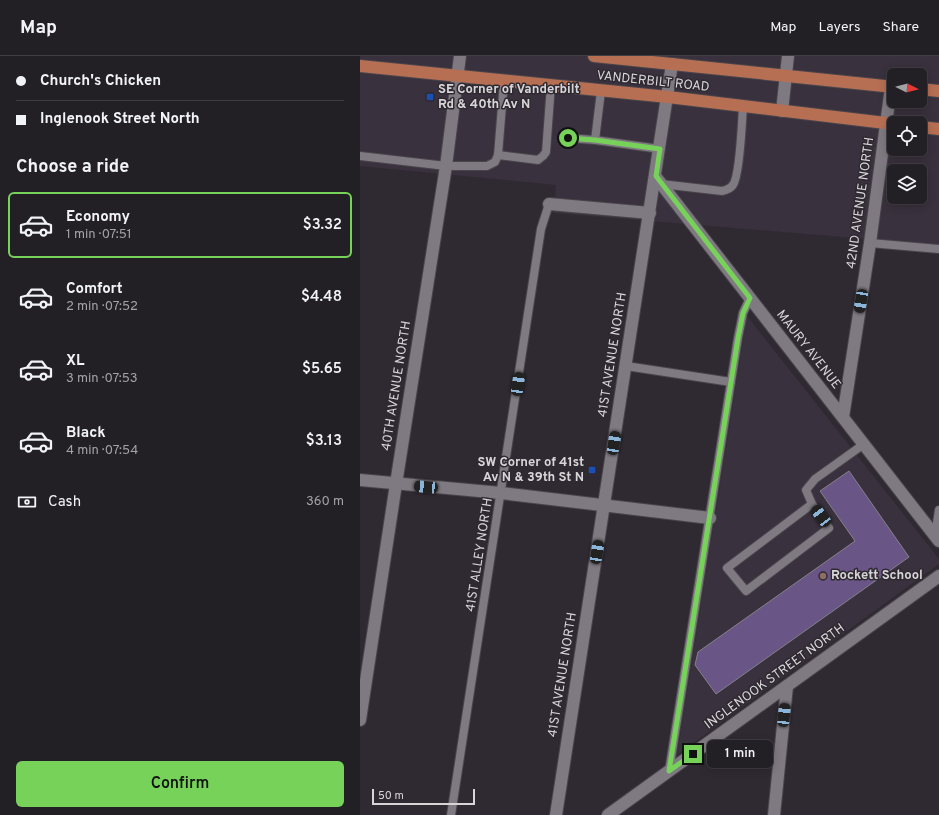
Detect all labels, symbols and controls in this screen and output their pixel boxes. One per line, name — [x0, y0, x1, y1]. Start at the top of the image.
text: Map — [20, 16, 57, 40]
text: Map — [770, 19, 796, 36]
text: Layers — [818, 19, 860, 36]
text: Share — [882, 19, 919, 36]
street label: VANDERBILT ROAD — [596, 68, 710, 96]
north arrow — [887, 68, 927, 108]
map controls — [887, 68, 927, 204]
text: Church's Chicken — [40, 72, 161, 91]
place label: SE Corner of Vanderbilt Rd & 40th Av N — [438, 82, 580, 113]
marker: SE Corner of Vanderbilt Rd & 40th Av N — [425, 92, 435, 102]
text: Inglenook Street North — [40, 110, 200, 129]
button: locate — [887, 116, 927, 156]
route start — [559, 129, 577, 147]
street label: 42ND AVENUE NORTH — [844, 136, 878, 270]
text: Choose a ride — [16, 156, 129, 179]
button: layers — [887, 164, 927, 204]
icon: car — [18, 207, 54, 243]
text: Economy — [66, 208, 130, 227]
text: $3.32 — [303, 216, 342, 235]
text: 1 min · 07:51 — [66, 227, 132, 243]
icon: car — [18, 279, 54, 315]
text: Comfort — [66, 280, 123, 299]
text: $4.48 — [301, 288, 342, 307]
car — [853, 288, 869, 314]
street label: 41ST AVENUE NORTH — [595, 291, 631, 419]
text: 2 min · 07:52 — [66, 299, 138, 315]
street label: MAURY AVENUE — [772, 307, 844, 393]
street label: 40TH AVENUE NORTH — [379, 320, 415, 452]
icon: car — [18, 351, 54, 387]
text: XL — [66, 352, 84, 371]
text: $5.65 — [302, 360, 342, 379]
text: 3 min · 07:53 — [66, 371, 138, 387]
car — [510, 371, 526, 397]
icon: car — [18, 423, 54, 459]
text: Black — [66, 424, 106, 443]
car — [606, 430, 622, 456]
text: $3.13 — [306, 432, 342, 451]
text: 4 min · 07:54 — [66, 443, 138, 459]
place label: SW Corner of 41st Av N & 39th St N — [477, 455, 584, 486]
marker: SW Corner of 41st Av N & 39th St N — [587, 465, 597, 475]
car — [414, 480, 438, 494]
icon: cash — [16, 491, 38, 513]
text: Cash — [48, 493, 81, 512]
text: 360 m — [306, 494, 344, 510]
street label: 41ST ALLEY NORTH — [463, 497, 497, 613]
car — [809, 503, 833, 529]
car — [589, 539, 605, 565]
place label: Rockett School — [831, 568, 923, 584]
marker: Rockett School — [818, 571, 828, 581]
street label: 41ST AVENUE NORTH — [545, 611, 581, 739]
street label: INGLENOOK STREET NORTH — [702, 621, 848, 733]
car — [777, 702, 791, 728]
callout: 1 min — [707, 740, 773, 768]
route end — [684, 745, 702, 763]
text: 1 min — [725, 746, 755, 762]
button: Confirm — [16, 761, 344, 807]
scale bar — [372, 787, 475, 806]
text: 50 m — [378, 789, 404, 803]

